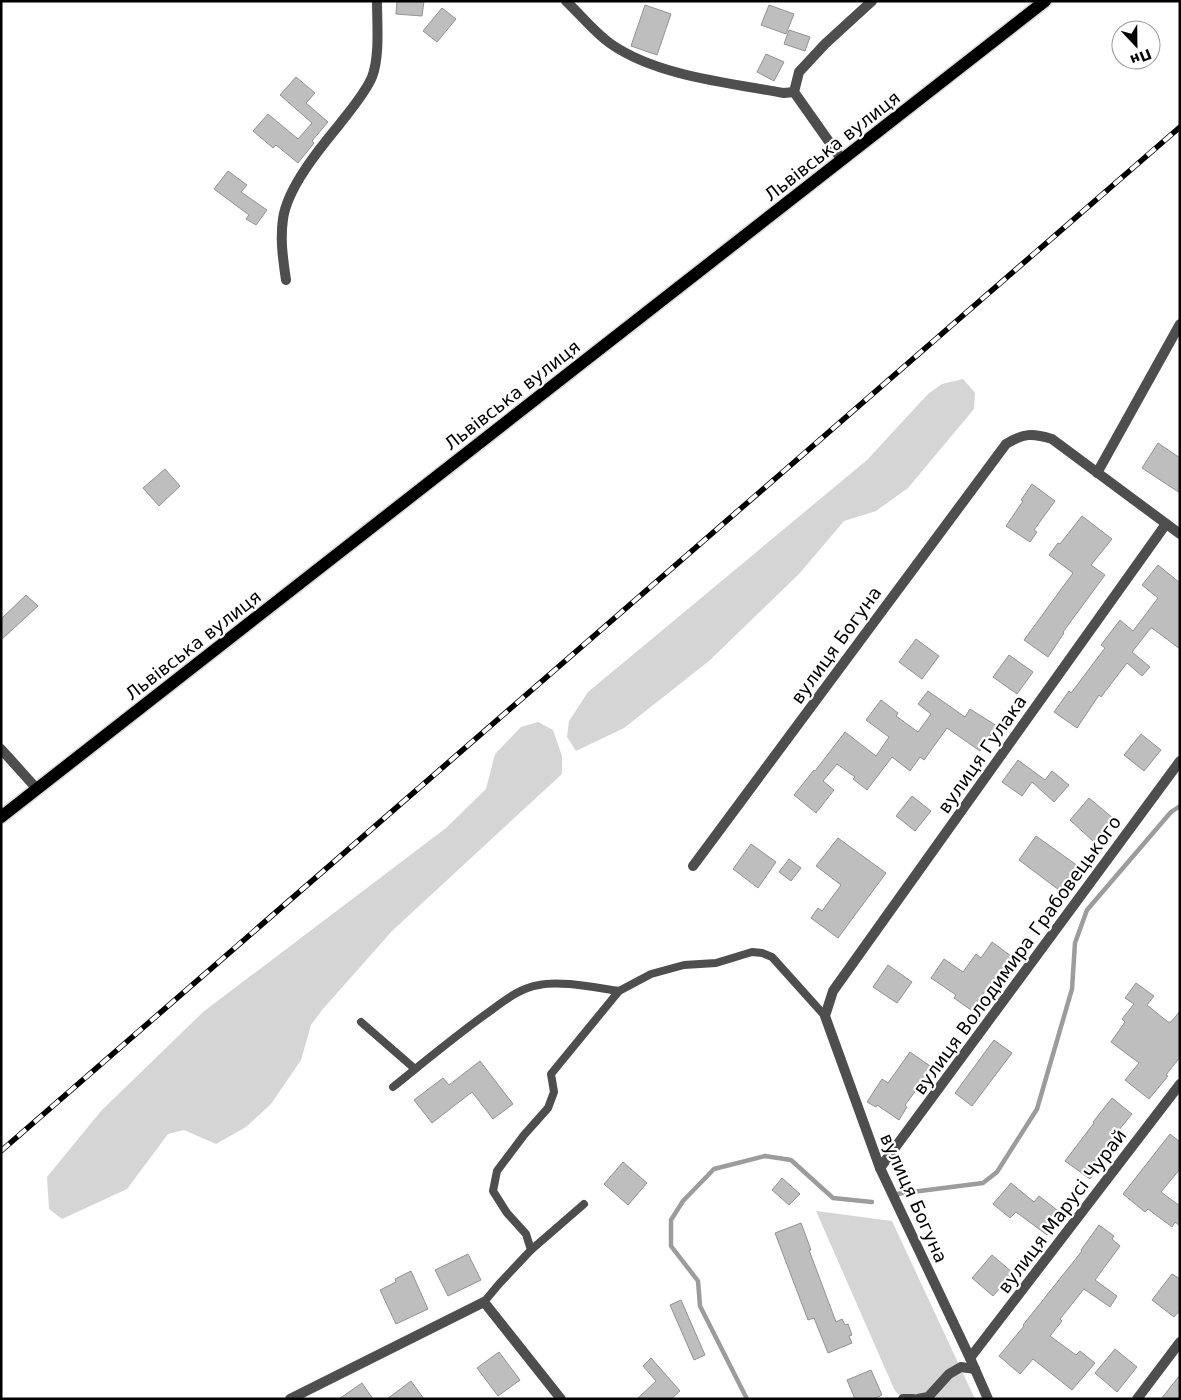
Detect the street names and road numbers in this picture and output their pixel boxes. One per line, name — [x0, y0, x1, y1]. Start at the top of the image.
street label: Львівська вулиця — [760, 87, 904, 205]
street label: Львівська вулиця — [440, 336, 584, 454]
street label: вулиця Богуна — [786, 582, 886, 708]
street label: Львівська вулиця — [121, 586, 265, 704]
street label: вулиця Гулака — [933, 691, 1031, 817]
street label: вулиця Володимира Грабовецького — [909, 812, 1125, 1098]
street label: вулиця Марусі Чурай — [994, 1125, 1130, 1297]
street label: вулиця Богуна — [876, 1130, 952, 1266]

